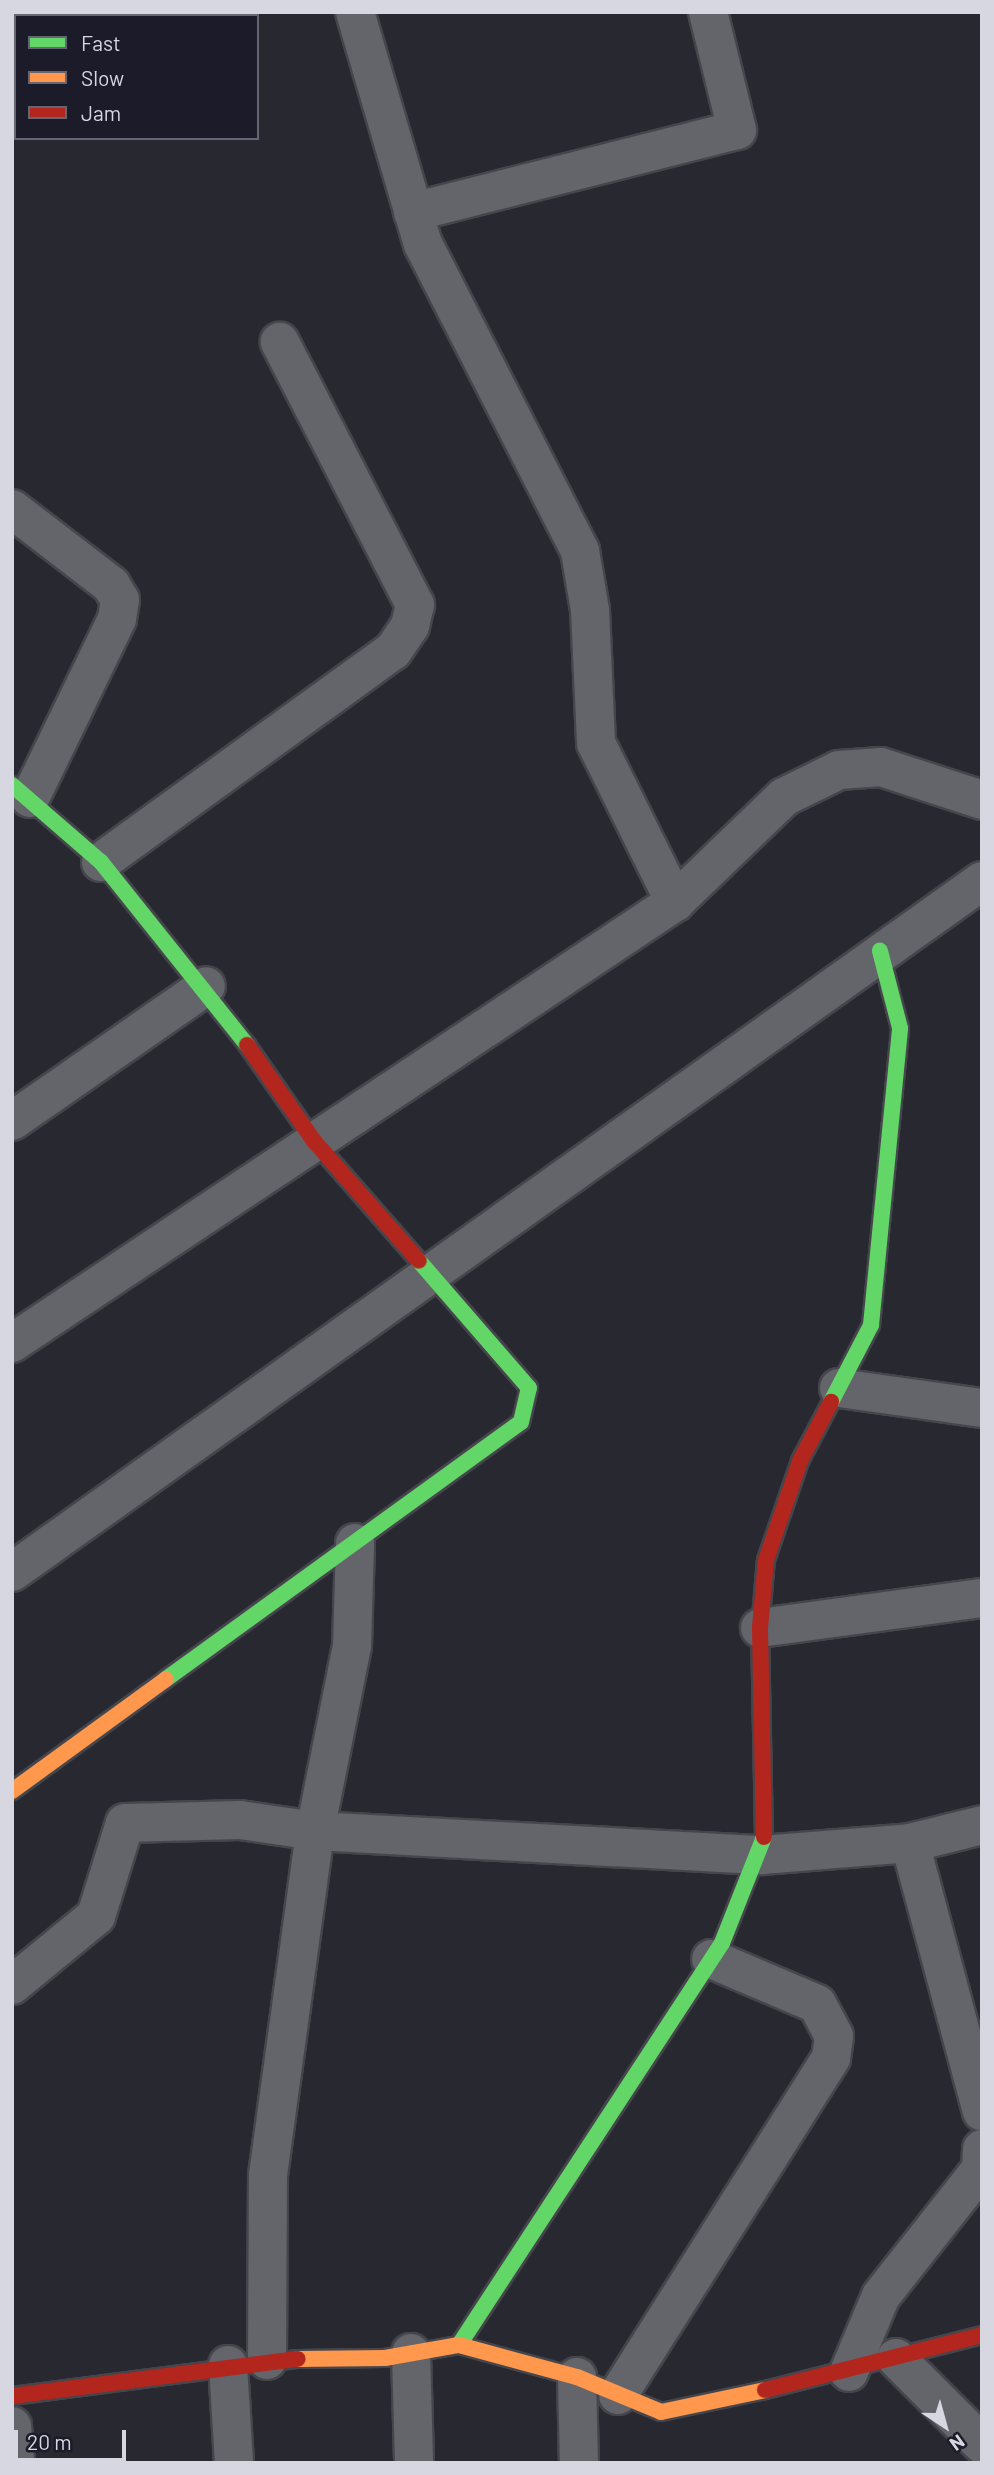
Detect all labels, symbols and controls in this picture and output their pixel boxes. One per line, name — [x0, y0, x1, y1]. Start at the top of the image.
legend — [14, 14, 259, 140]
text: Fast — [81, 30, 121, 55]
text: Slow — [81, 65, 124, 90]
text: Jam — [81, 100, 121, 125]
north arrow — [910, 2391, 980, 2461]
scale bar — [18, 2416, 130, 2460]
text: 20 m — [27, 2429, 72, 2454]
text: N — [946, 2430, 970, 2456]

